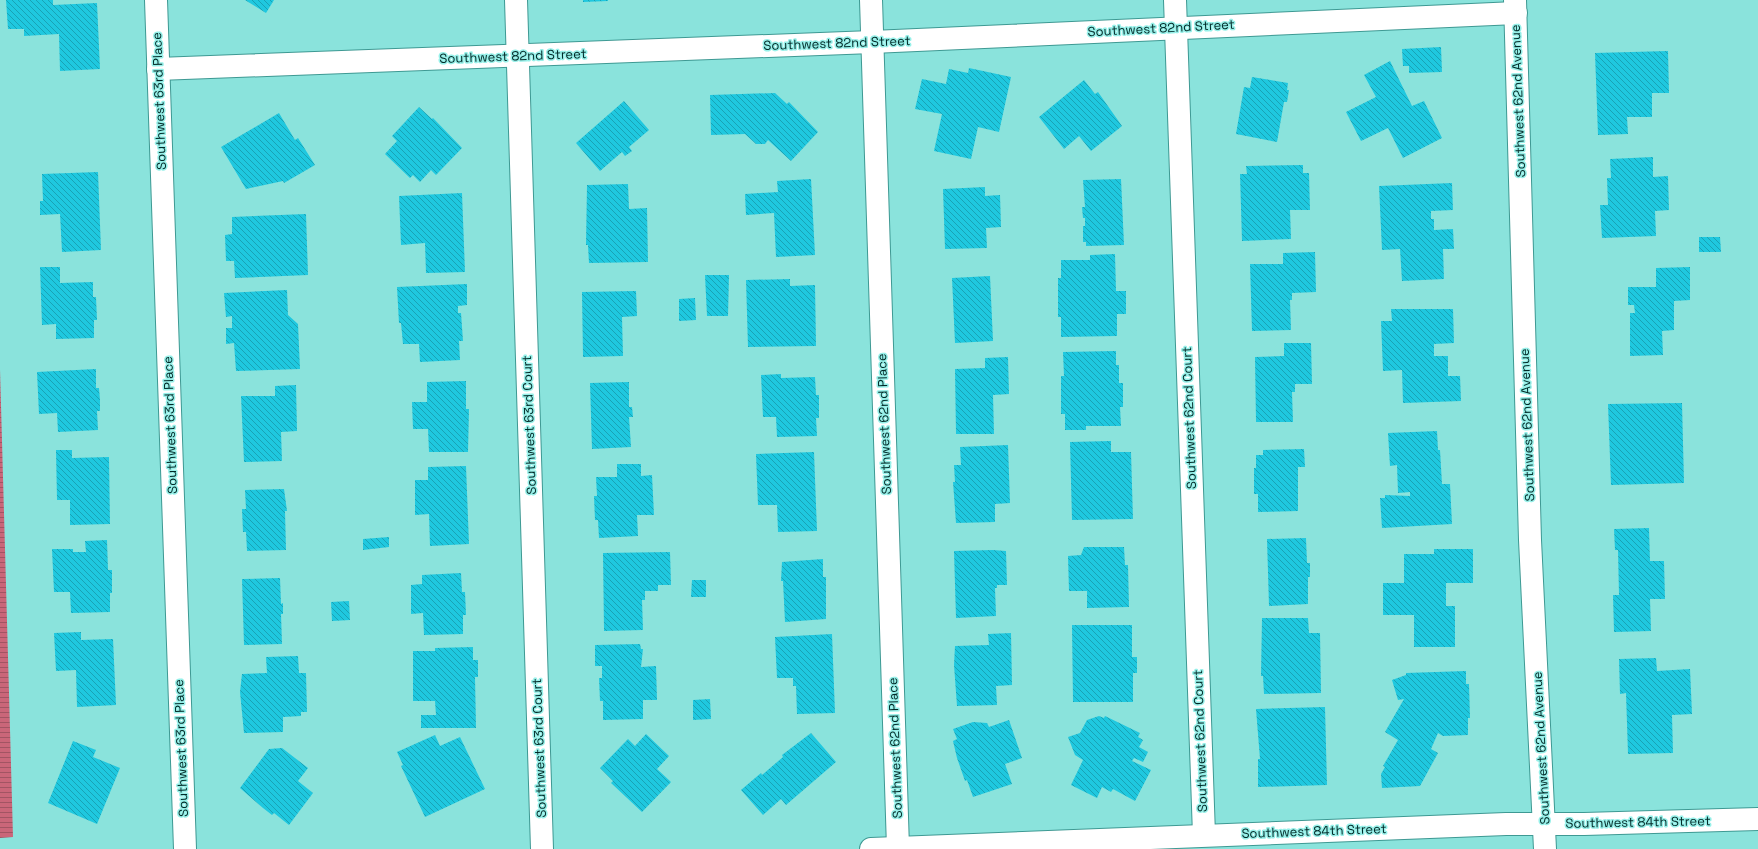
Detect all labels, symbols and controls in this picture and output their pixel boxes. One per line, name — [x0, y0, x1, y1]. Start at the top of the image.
street label: Southwest 82nd Street — [1087, 16, 1235, 40]
street label: Southwest 62nd Avenue — [1507, 24, 1529, 178]
street label: Southwest 63rd Place — [148, 32, 170, 170]
street label: Southwest 82nd Street — [763, 32, 911, 54]
street label: Southwest 82nd Street — [439, 45, 587, 67]
street label: Southwest 62nd Court — [1178, 346, 1200, 490]
street label: Southwest 62nd Avenue — [1516, 348, 1538, 502]
street label: Southwest 62nd Place — [873, 353, 895, 495]
street label: Southwest 63rd Court — [518, 355, 540, 495]
street label: Southwest 63rd Place — [159, 356, 181, 494]
street label: Southwest 62nd Court — [1189, 669, 1211, 813]
street label: Southwest 62nd Avenue — [1529, 671, 1553, 825]
street label: Southwest 62nd Place — [884, 677, 906, 819]
street label: Southwest 63rd Court — [528, 678, 550, 818]
street label: Southwest 63rd Place — [170, 679, 192, 817]
street label: Southwest 84th Street — [1565, 812, 1711, 832]
street label: Southwest 84th Street — [1241, 820, 1387, 842]

